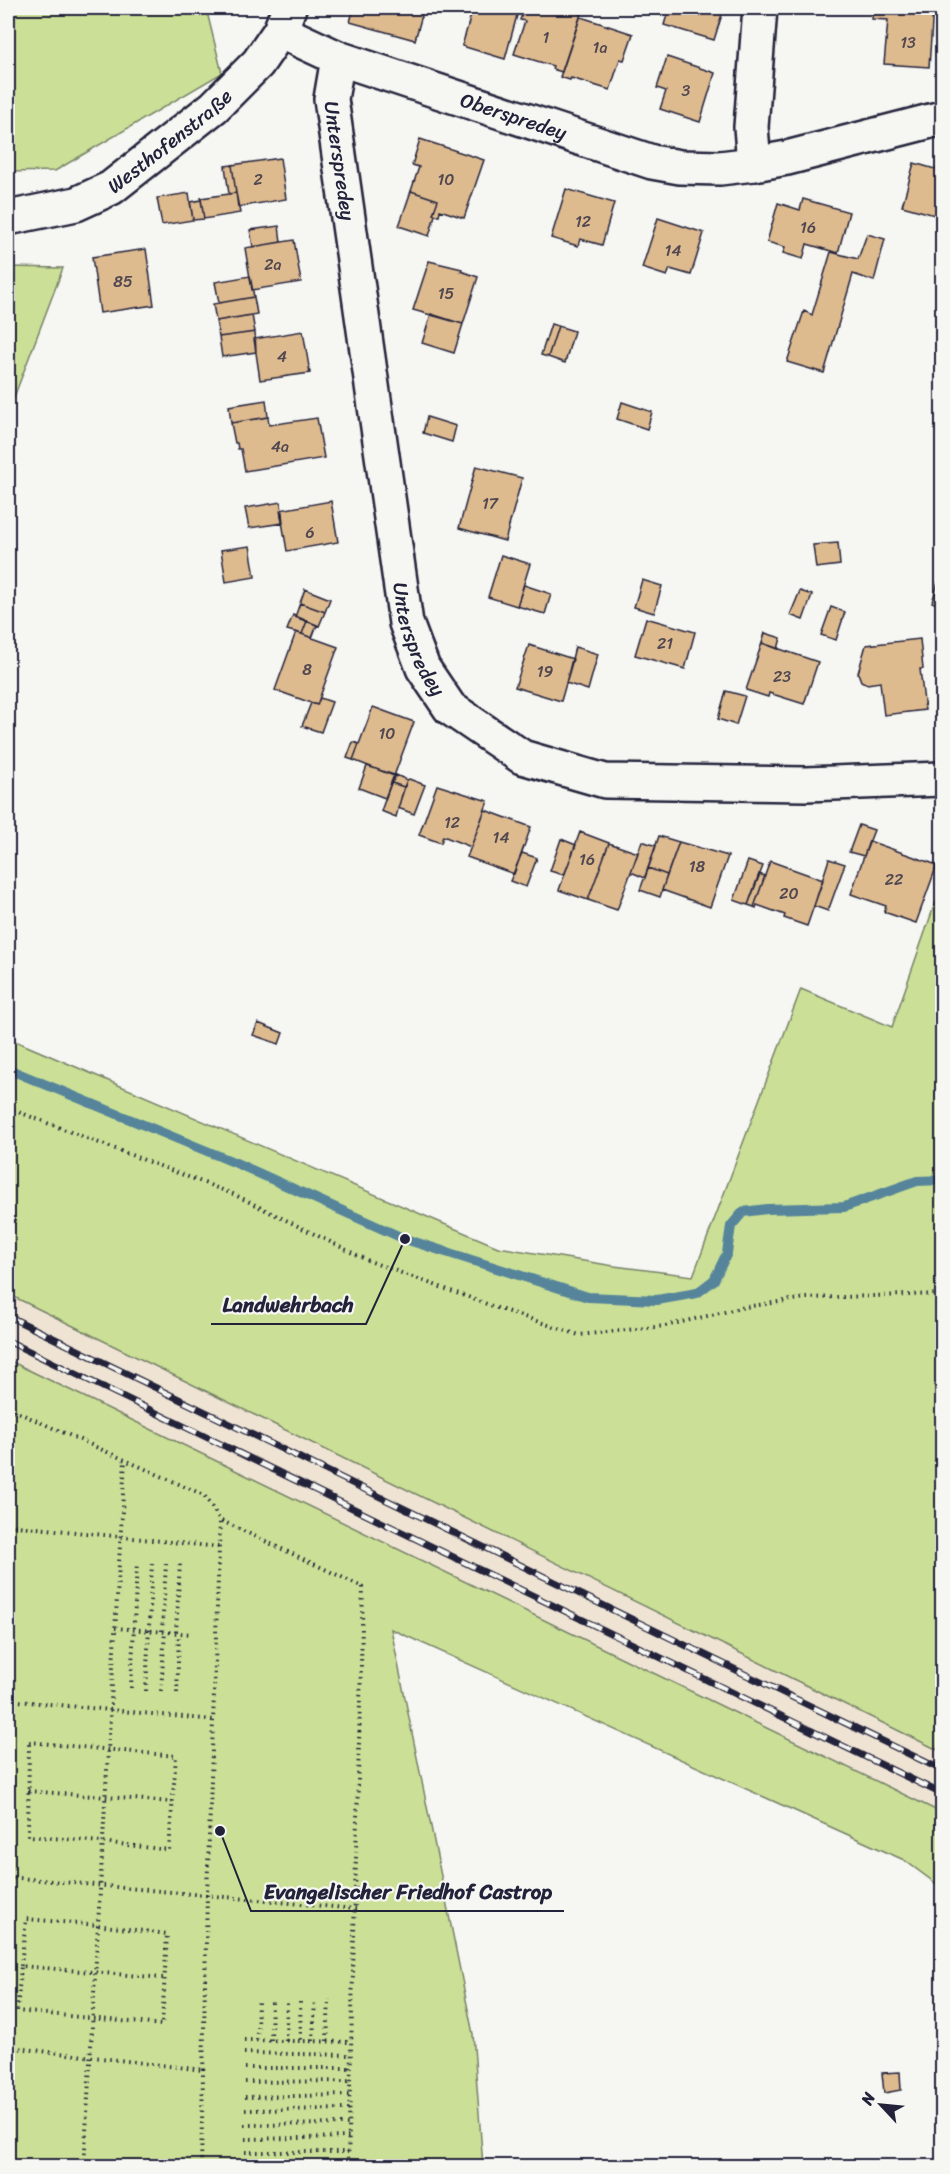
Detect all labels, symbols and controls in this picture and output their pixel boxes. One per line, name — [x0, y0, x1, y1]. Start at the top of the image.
house number: 1 — [543, 23, 550, 52]
house number: 13 — [900, 28, 916, 57]
house number: 1a — [593, 33, 607, 62]
house number: 3 — [682, 76, 691, 105]
street label: Westhofenstraße — [99, 80, 241, 203]
street label: Oberspredey — [456, 83, 572, 151]
street label: Unterspredey — [314, 99, 365, 223]
house number: 2 — [253, 165, 263, 194]
house number: 10 — [438, 165, 454, 194]
house number: 12 — [575, 207, 591, 236]
house number: 16 — [800, 213, 816, 242]
house number: 14 — [665, 236, 681, 265]
house number: 2a — [264, 250, 282, 279]
house number: 85 — [113, 267, 133, 296]
house number: 15 — [438, 279, 455, 308]
house number: 4 — [277, 342, 287, 371]
house number: 4a — [271, 432, 289, 461]
house number: 17 — [482, 489, 499, 518]
house number: 6 — [305, 518, 315, 547]
street label: Unterspredey — [382, 580, 455, 704]
house number: 21 — [657, 629, 673, 658]
house number: 8 — [302, 655, 312, 684]
house number: 19 — [537, 657, 554, 686]
house number: 23 — [773, 662, 791, 691]
house number: 10 — [379, 719, 395, 748]
house number: 12 — [444, 808, 460, 837]
house number: 14 — [493, 823, 509, 852]
house number: 16 — [579, 845, 595, 874]
house number: 18 — [689, 852, 706, 881]
house number: 22 — [885, 865, 903, 894]
house number: 20 — [779, 879, 799, 908]
callout: Landwehrbach — [211, 1285, 366, 1324]
text: Landwehrbach — [223, 1286, 353, 1324]
callout: Evangelischer Friedhof Castrop — [251, 1872, 564, 1911]
text: Evangelischer Friedhof Castrop — [264, 1873, 553, 1911]
north arrow — [851, 2075, 911, 2135]
text: N — [852, 2086, 884, 2111]

